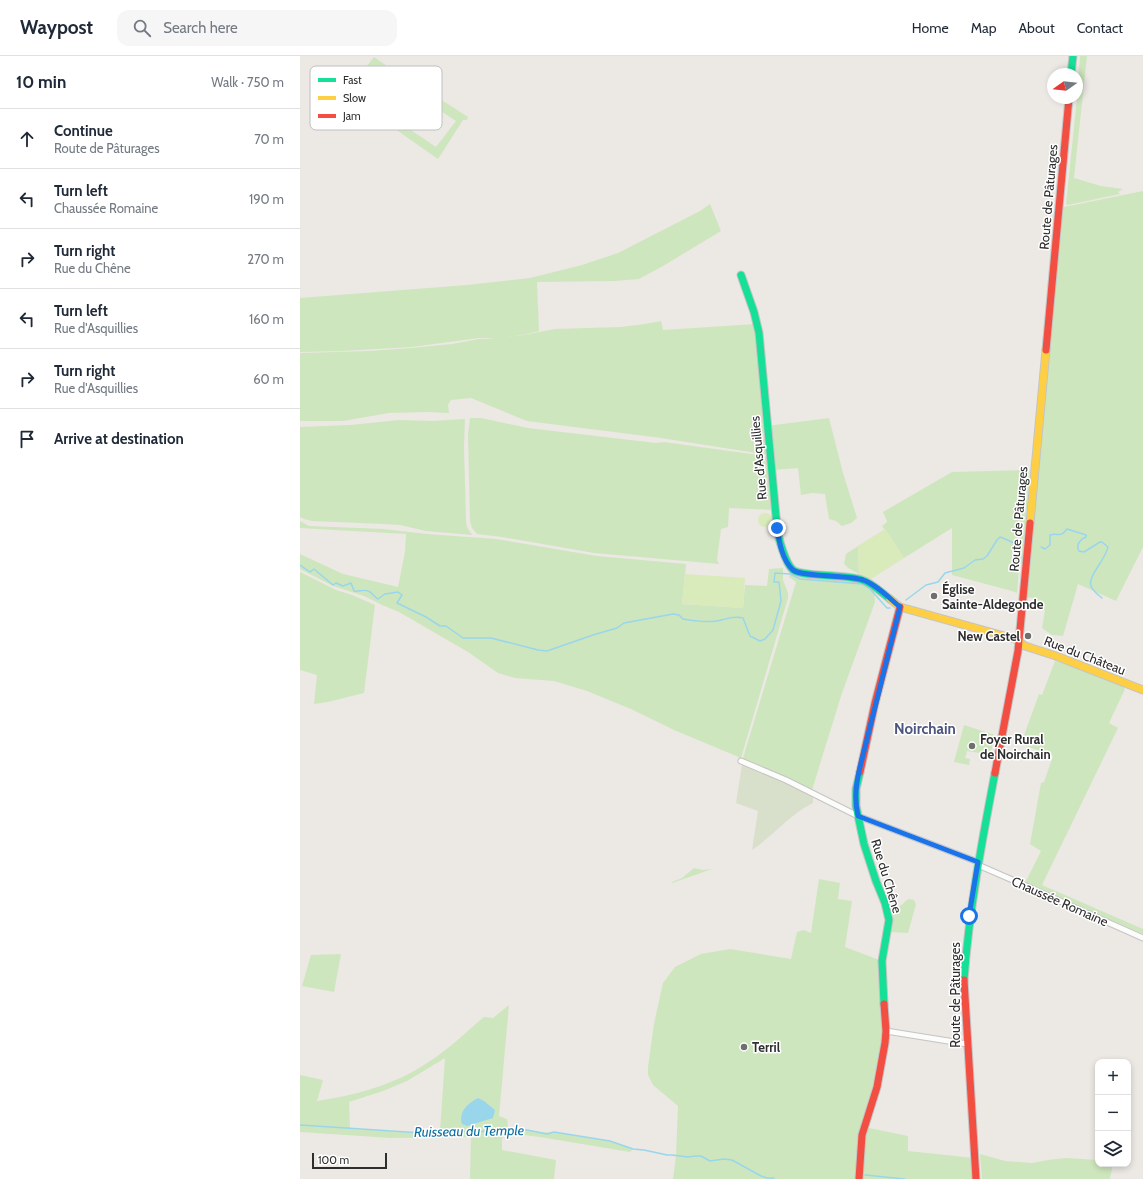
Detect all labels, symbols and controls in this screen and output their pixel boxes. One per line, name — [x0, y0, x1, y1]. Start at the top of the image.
search box — [117, 10, 397, 46]
text: Waypost — [20, 16, 93, 39]
icon: search — [131, 17, 153, 39]
text: Search here — [163, 19, 238, 37]
text: Home — [912, 19, 949, 37]
text: Map — [971, 19, 996, 37]
text: About — [1018, 19, 1055, 37]
text: Contact — [1077, 19, 1123, 37]
legend — [310, 66, 442, 130]
north arrow — [1047, 68, 1083, 104]
text: 10 min — [16, 72, 66, 92]
text: Fast — [343, 73, 362, 87]
text: Walk · 750 m — [211, 74, 284, 90]
text: Slow — [343, 91, 366, 105]
text: Jam — [342, 109, 361, 123]
text: Continue — [54, 122, 113, 140]
icon: ahead — [16, 128, 38, 150]
text: 70 m — [254, 131, 284, 147]
text: Route de Pâturages — [54, 140, 160, 156]
street label: Route de Pâturages — [1035, 143, 1061, 250]
text: Turn left — [54, 182, 108, 200]
icon: left — [16, 188, 38, 210]
text: 190 m — [249, 191, 284, 207]
text: Chaussée Romaine — [54, 200, 158, 216]
text: Turn right — [54, 242, 115, 260]
icon: right — [16, 248, 38, 270]
text: 270 m — [247, 251, 284, 267]
text: Rue du Chêne — [54, 260, 131, 276]
text: Turn left — [54, 302, 108, 320]
icon: left — [16, 308, 38, 330]
text: 160 m — [249, 311, 284, 327]
text: Rue d'Asquillies — [54, 320, 138, 336]
text: Turn right — [54, 362, 115, 380]
icon: right — [16, 368, 38, 390]
text: 60 m — [253, 371, 284, 387]
text: Rue d'Asquillies — [54, 380, 138, 396]
street label: Rue d'Asquillies — [746, 415, 770, 501]
icon: arrive — [16, 428, 38, 450]
text: Arrive at destination — [54, 430, 184, 448]
street label: Route de Pâturages — [1005, 465, 1031, 572]
route end — [768, 519, 786, 537]
place label: Église Sainte-Aldegonde — [942, 580, 1044, 612]
marker: Église Sainte-Aldegonde — [929, 591, 939, 601]
place label: New Castel — [957, 628, 1021, 644]
marker: New Castel — [1023, 631, 1033, 641]
street label: Rue du Château — [1042, 632, 1128, 678]
district label: Noirchain — [894, 720, 956, 738]
place label: Foyer Rural de Noirchain — [980, 731, 1051, 762]
marker: Foyer Rural de Noirchain — [967, 741, 977, 751]
street label: Rue du Chêne — [868, 837, 906, 915]
street label: Chaussée Romaine — [1009, 873, 1111, 930]
route start — [960, 907, 978, 925]
street label: Route de Pâturages — [947, 942, 963, 1048]
place label: Terril — [752, 1039, 781, 1055]
marker: Terril — [739, 1042, 749, 1052]
map controls — [1095, 1059, 1131, 1167]
button: + — [1095, 1059, 1131, 1095]
button: − — [1095, 1095, 1131, 1131]
water label: Ruisseau du Temple — [414, 1121, 525, 1141]
button: layers — [1095, 1131, 1131, 1167]
scale bar — [312, 1151, 387, 1170]
text: 100 m — [318, 1153, 349, 1167]

